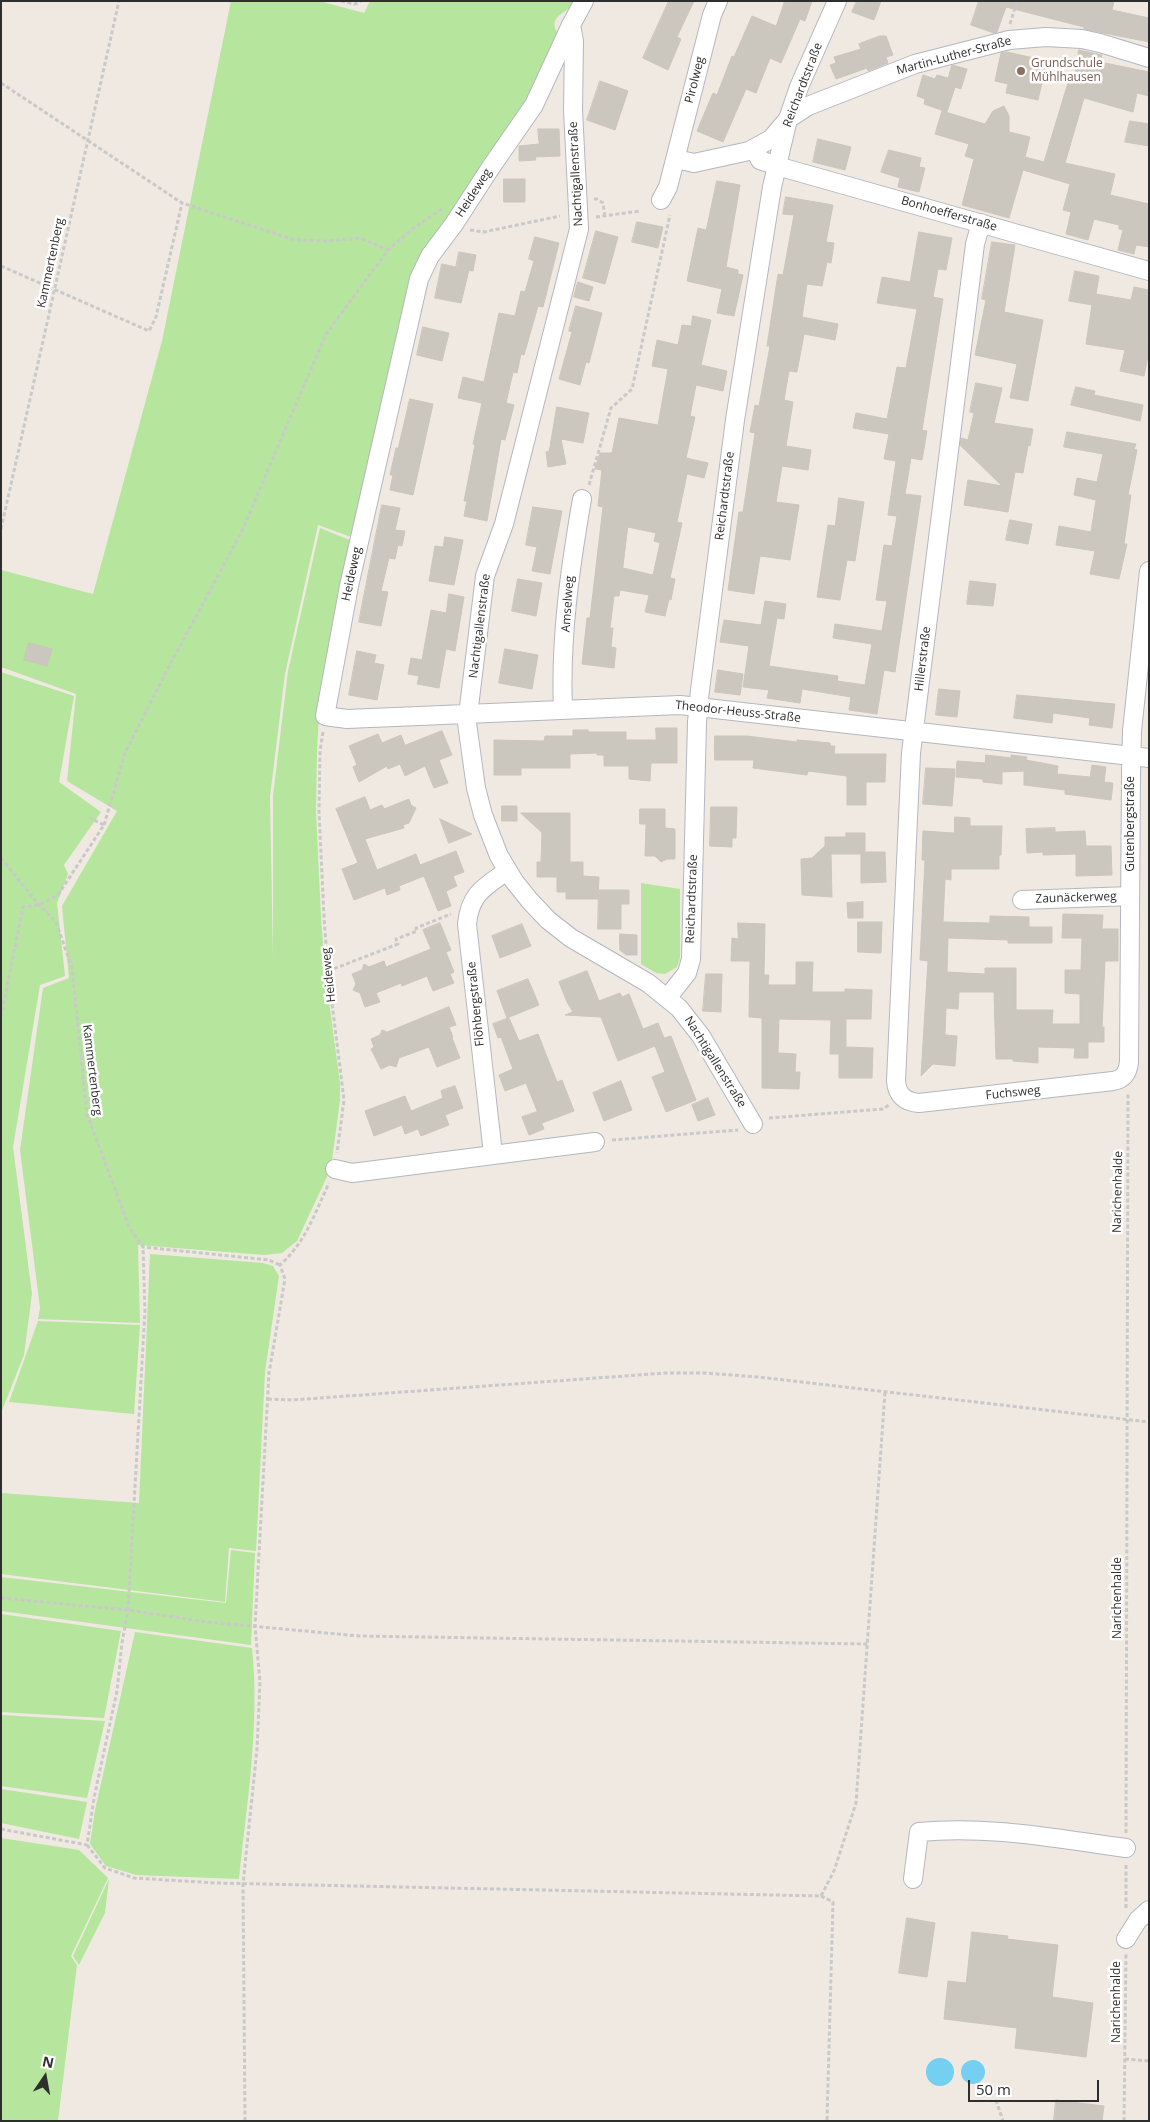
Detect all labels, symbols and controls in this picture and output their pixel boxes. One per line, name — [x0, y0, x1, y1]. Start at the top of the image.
street label: Martin-Luther-Straße — [895, 34, 1013, 78]
street label: Reichardtstraße — [780, 41, 826, 129]
street label: Pirolweg — [682, 55, 708, 105]
place label: Grundschule Mühlhausen — [1031, 57, 1103, 85]
marker: Grundschule Mühlhausen — [1015, 65, 1027, 77]
street label: Nachtigallenstraße — [566, 121, 586, 227]
street label: Heideweg — [453, 166, 495, 220]
street label: Bonhoefferstraße — [899, 193, 999, 235]
street label: Kammertenberg — [34, 217, 68, 309]
street label: Reichardtstraße — [712, 451, 738, 541]
street label: Heideweg — [339, 545, 365, 603]
street label: Nachtigallenstraße — [466, 573, 494, 679]
street label: Amselweg — [559, 575, 577, 633]
street label: Hillerstraße — [912, 626, 934, 692]
street label: Theodor-Heuss-Straße — [675, 698, 801, 726]
street label: Gutenbergstraße — [1124, 776, 1138, 872]
street label: Reichardtstraße — [683, 854, 701, 944]
street label: Zaunäckerweg — [1035, 889, 1117, 907]
street label: Heideweg — [319, 947, 339, 1003]
street label: Flöhbergstraße — [464, 961, 488, 1047]
street label: Nachtigallenstraße — [681, 1014, 749, 1110]
street label: Kammertenberg — [79, 1024, 105, 1116]
street label: Fuchsweg — [985, 1083, 1041, 1103]
street label: Narichenhalde — [1110, 1151, 1126, 1233]
street label: Narichenhalde — [1111, 1557, 1125, 1639]
street label: Narichenhalde — [1110, 1961, 1124, 2043]
text: N — [41, 2051, 56, 2072]
north arrow — [20, 2052, 70, 2102]
scale bar — [970, 2070, 1101, 2102]
text: 50 m — [976, 2079, 1011, 2099]

